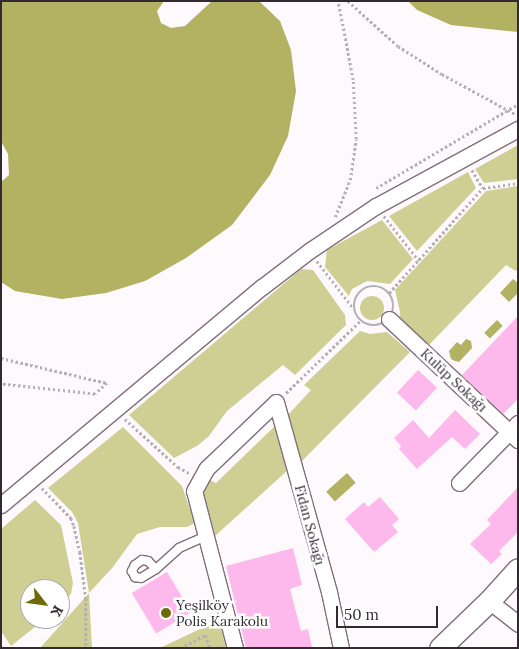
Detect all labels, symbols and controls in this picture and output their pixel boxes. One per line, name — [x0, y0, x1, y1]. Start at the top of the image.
street label: Kulüp Sokağı — [417, 345, 491, 415]
street label: Fidan Sokağı — [291, 483, 329, 567]
north arrow — [20, 579, 70, 629]
scale bar — [339, 596, 442, 628]
place label: Yeşilköy Polis Karakolu — [176, 597, 268, 630]
text: K — [47, 602, 67, 620]
text: 50 m — [344, 605, 379, 624]
marker: Yeşilköy Polis Karakolu — [160, 607, 172, 619]

